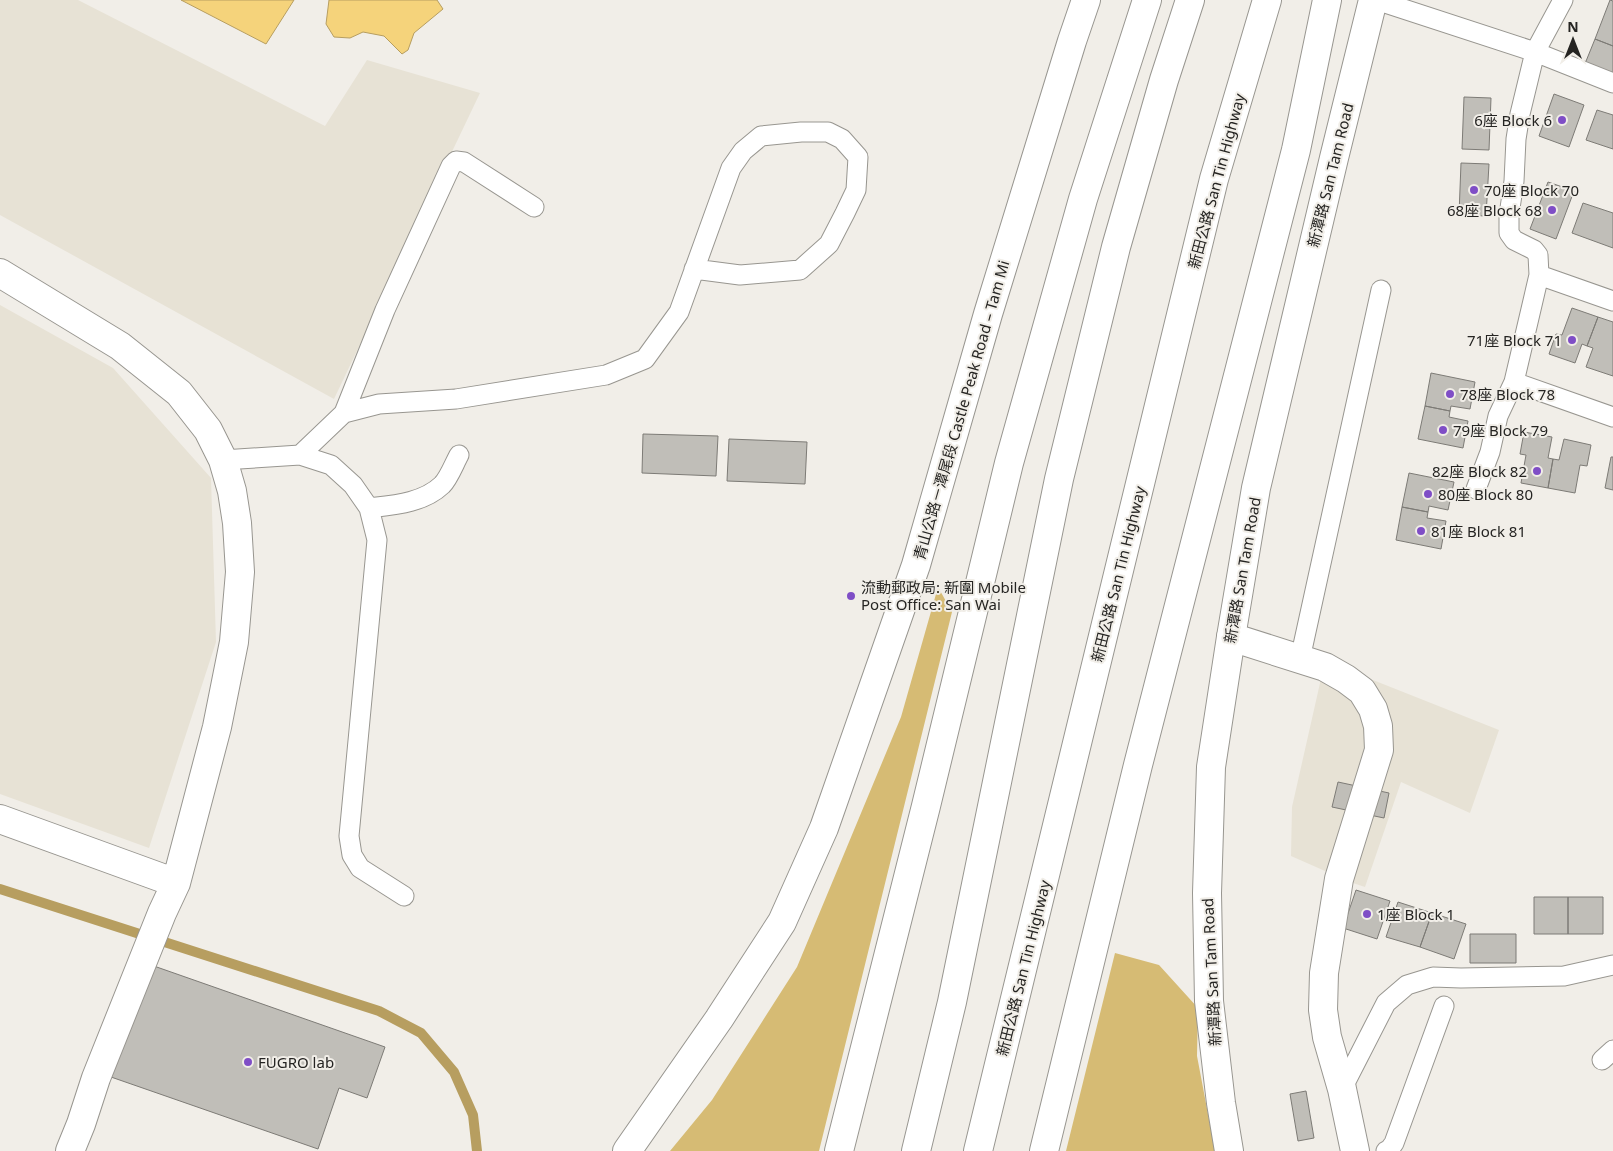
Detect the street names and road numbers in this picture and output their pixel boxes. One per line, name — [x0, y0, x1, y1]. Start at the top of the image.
street label: 新田公路 San Tin Highway — [1183, 91, 1249, 271]
street label: 新潭路 San Tam Road — [1302, 101, 1358, 249]
street label: 青山公路－潭尾段 Castle Peak Road – Tam Mi — [909, 258, 1013, 562]
street label: 新田公路 San Tin Highway — [1086, 484, 1150, 664]
street label: 新潭路 San Tam Road — [1219, 495, 1265, 645]
street label: 新田公路 San Tin Highway — [991, 878, 1055, 1058]
street label: 新潭路 San Tam Road — [1197, 897, 1225, 1047]

